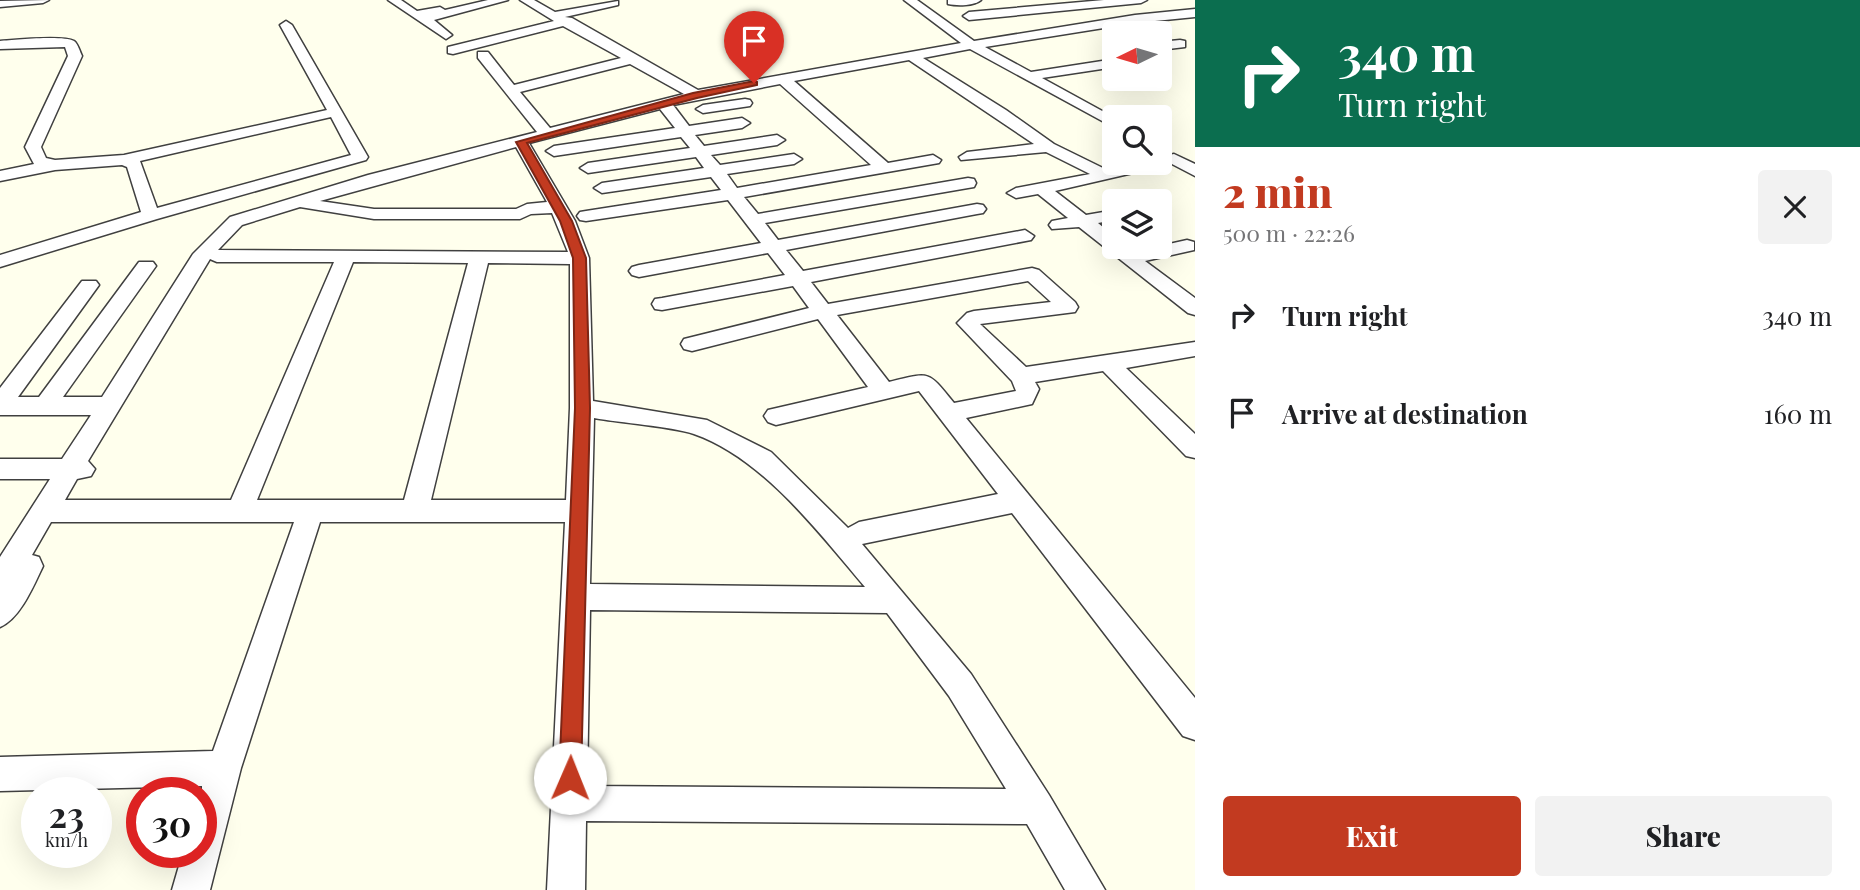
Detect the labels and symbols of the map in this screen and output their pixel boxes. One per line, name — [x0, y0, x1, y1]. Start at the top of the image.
pin — [724, 11, 784, 83]
north arrow — [1102, 21, 1172, 91]
position arrow — [533, 741, 607, 815]
speed limit sign: 30 — [126, 777, 217, 868]

